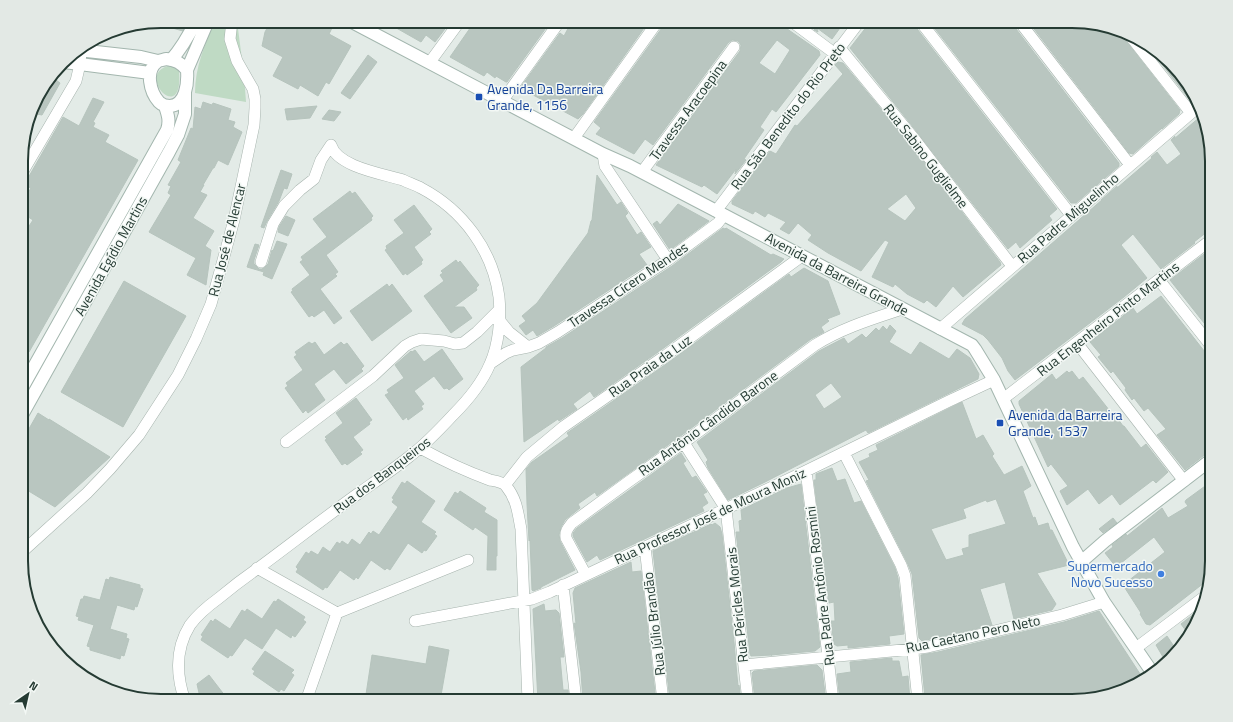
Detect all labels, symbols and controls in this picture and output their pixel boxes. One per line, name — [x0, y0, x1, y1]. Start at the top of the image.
street label: Rua São Benedito do Rio Preto — [725, 38, 850, 194]
street label: Travessa Aracoepina — [644, 55, 731, 165]
place label: Avenida Da Barreira Grande, 1156 — [487, 78, 603, 115]
marker: Avenida Da Barreira Grande, 1156 — [474, 92, 484, 102]
street label: Rua Sabino Guglielme — [879, 99, 974, 212]
street label: Rua Padre Miguelinho — [1012, 167, 1123, 268]
street label: Rua José de Alencar — [202, 181, 251, 299]
street label: Avenida Egídio Martins — [69, 192, 152, 320]
street label: Avenida da Barreira Grande — [762, 227, 913, 320]
street label: Travessa Cícero Mendes — [563, 236, 692, 333]
street label: Rua Engenheiro Pinto Martins — [1032, 256, 1183, 381]
street label: Rua Praia da Luz — [604, 329, 696, 402]
street label: Rua Antônio Cândido Barone — [634, 365, 782, 481]
place label: Avenida da Barreira Grande, 1537 — [1008, 404, 1123, 441]
marker: Avenida da Barreira Grande, 1537 — [995, 418, 1005, 428]
street label: Rua dos Banqueiros — [329, 431, 435, 518]
street label: Rua Professor José de Moura Moniz — [610, 462, 809, 569]
street label: Rua Padre Antônio Rosmini — [799, 505, 840, 667]
street label: Rua Péricles Morais — [720, 546, 753, 664]
place label: Supermercado Novo Sucesso — [1067, 555, 1153, 592]
marker: Supermercado Novo Sucesso — [1156, 569, 1166, 579]
street label: Rua Júlio Brandão — [637, 571, 670, 677]
street label: Rua Caetano Pero Neto — [904, 609, 1042, 658]
north arrow — [8, 674, 48, 714]
text: N — [26, 677, 41, 694]

